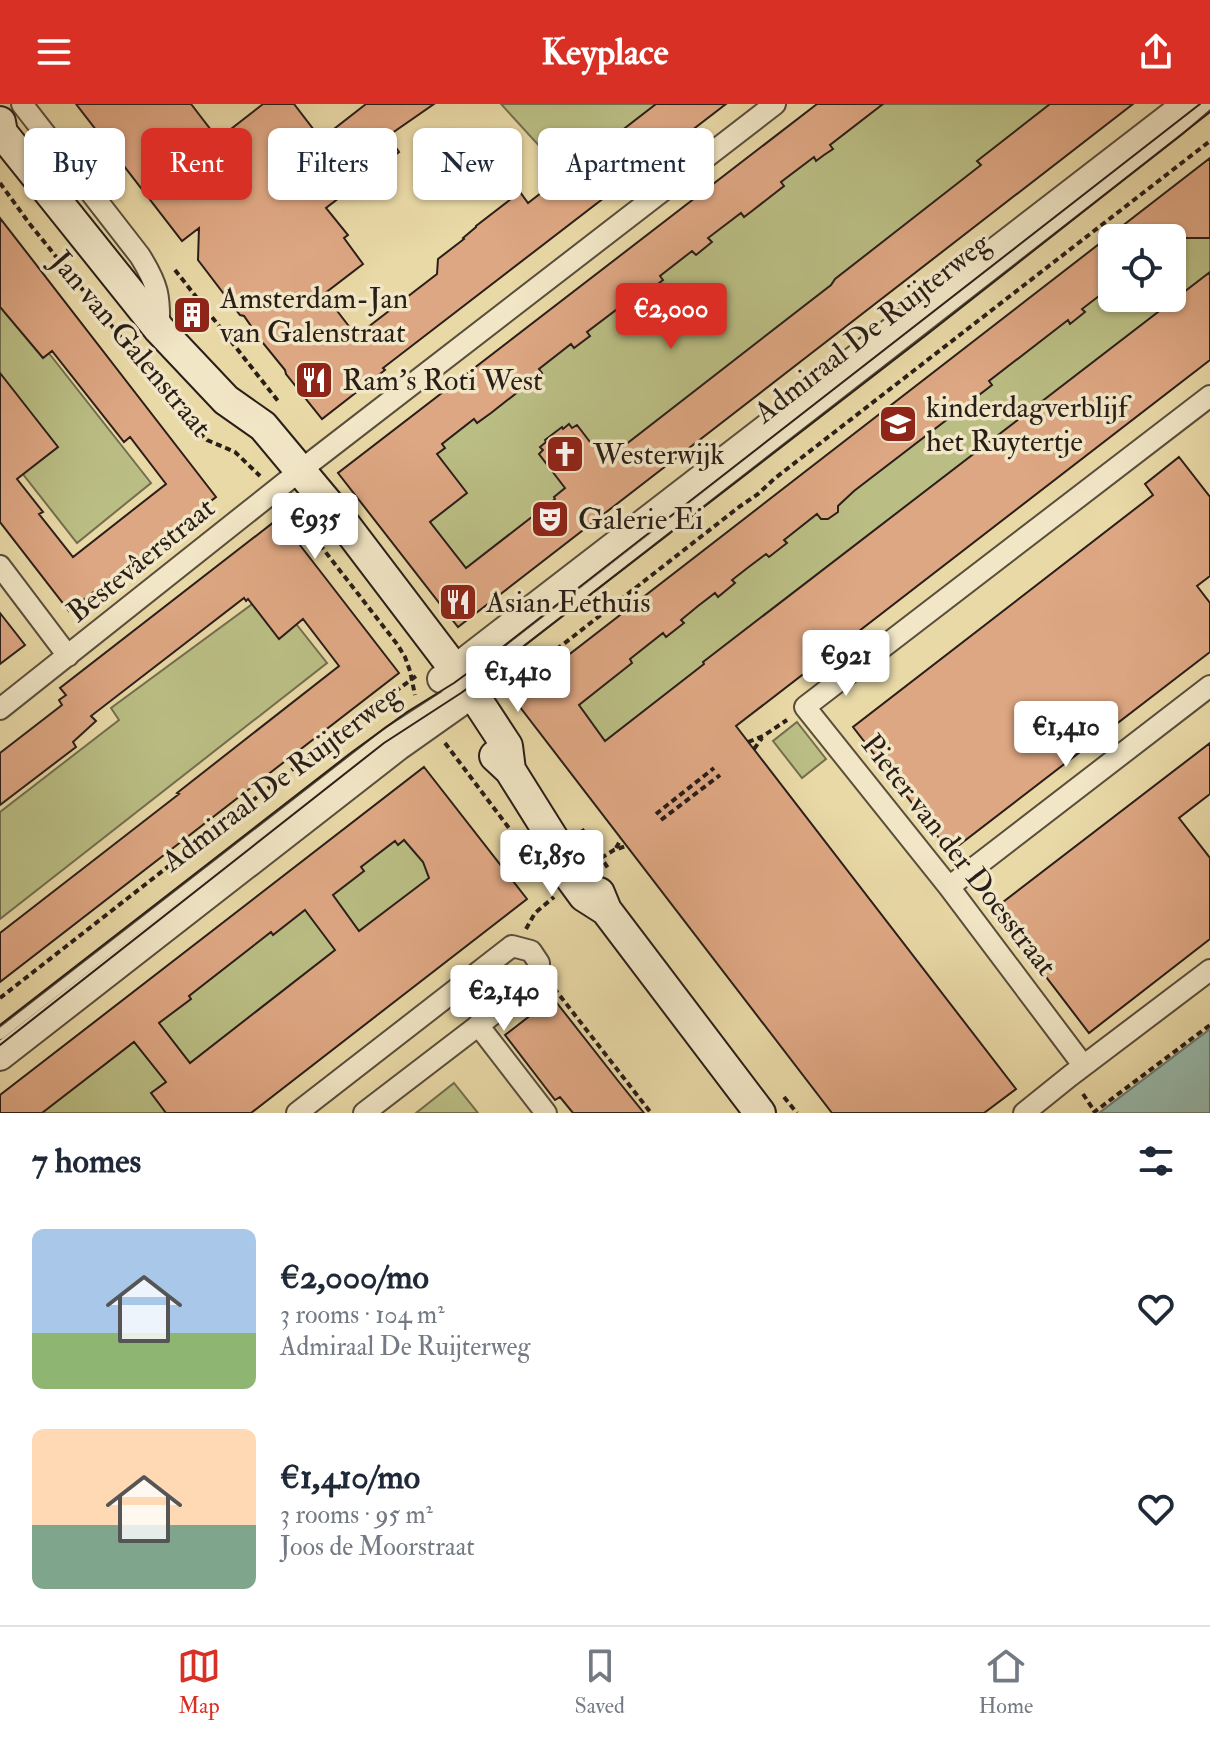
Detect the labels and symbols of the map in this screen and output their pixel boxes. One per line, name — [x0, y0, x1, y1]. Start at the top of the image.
street label: Admiraal De Ruijterweg — [746, 224, 998, 432]
street label: Jan van Galenstraat — [42, 243, 220, 445]
place label: Amsterdam-Jan van Galenstraat — [219, 280, 408, 351]
pin: €2,000 — [606, 283, 736, 351]
building icon: Amsterdam-Jan van Galenstraat — [171, 294, 213, 336]
restaurant icon: Ram's Roti West — [293, 359, 335, 401]
place label: Ram's Roti West — [342, 362, 543, 399]
place label: kinderdagverblijf het Ruytertje — [926, 389, 1132, 460]
school or university icon: kinderdagverblijf het Ruytertje — [877, 403, 919, 445]
church icon: Westerwijk — [544, 433, 586, 475]
place label: Westerwijk — [592, 436, 725, 473]
street label: Bestevâerstraat — [60, 489, 222, 631]
pin: €935 — [268, 493, 362, 561]
theatre icon: Galerie Ei — [529, 498, 571, 540]
place label: Galerie Ei — [578, 501, 703, 538]
restaurant icon: Asian Eethuis — [437, 581, 479, 623]
place label: Asian Eethuis — [485, 584, 651, 621]
pin: €921 — [799, 630, 893, 698]
pin: €1,410 — [453, 646, 583, 714]
street label: Admiraal De Ruijterweg — [154, 676, 408, 880]
pin: €1,410 — [1001, 701, 1131, 769]
street label: Pieter van der Doesstraat — [853, 727, 1065, 983]
pin: €1,850 — [487, 830, 617, 898]
pin: €2,140 — [439, 965, 569, 1033]

